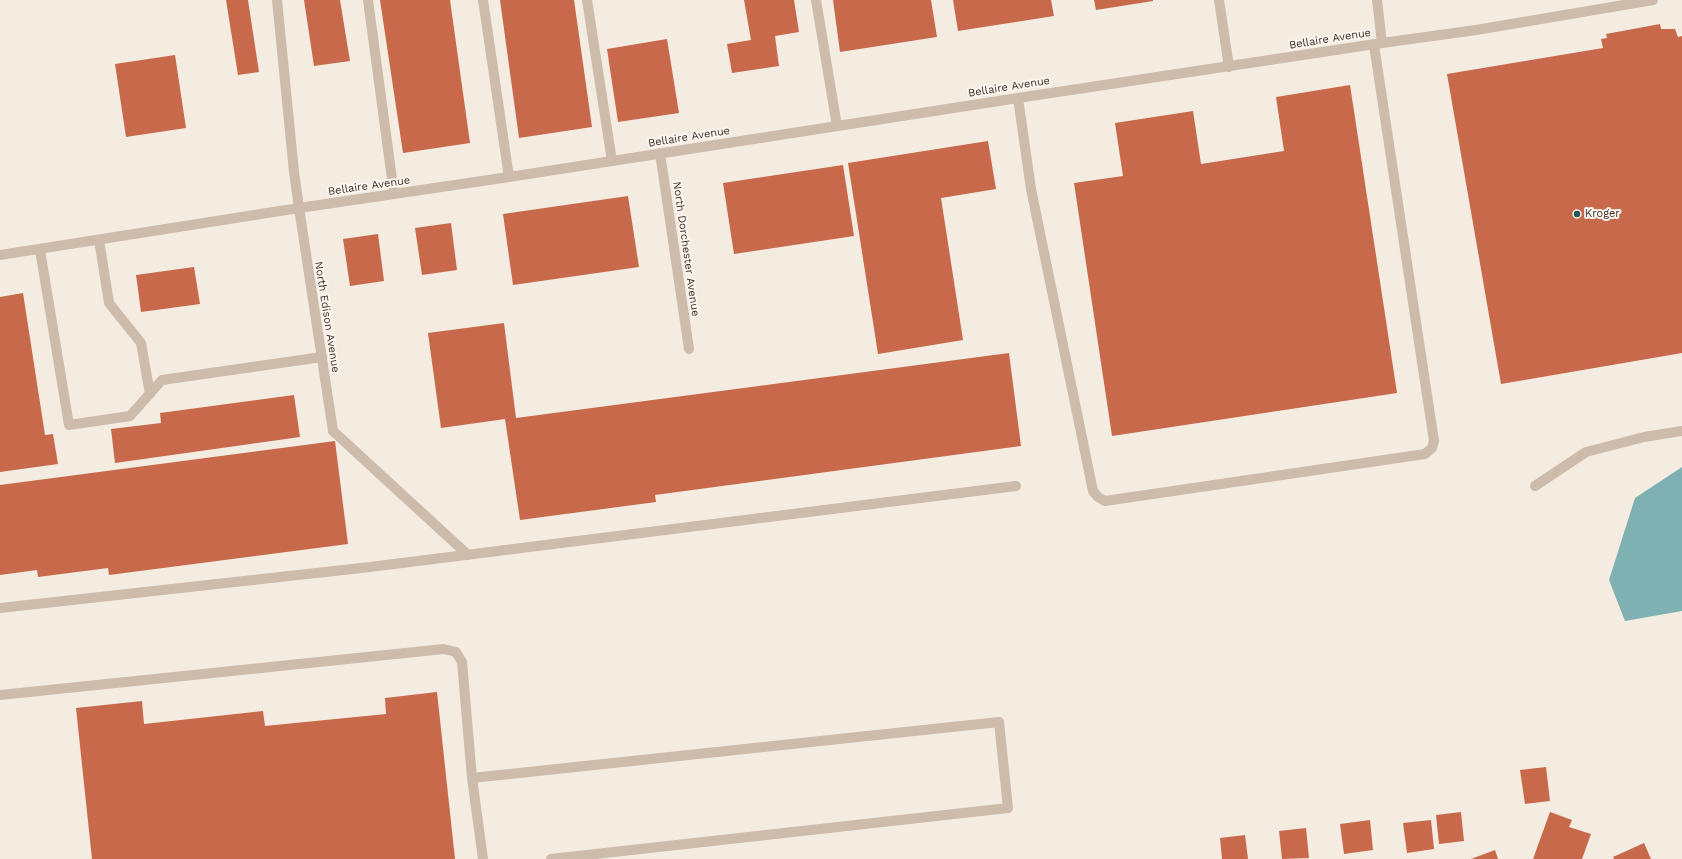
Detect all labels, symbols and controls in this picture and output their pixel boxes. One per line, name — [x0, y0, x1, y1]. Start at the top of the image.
street label: Bellaire Avenue — [1288, 26, 1372, 52]
street label: Bellaire Avenue — [967, 74, 1051, 100]
street label: Bellaire Avenue — [647, 124, 731, 150]
street label: Bellaire Avenue — [327, 174, 411, 198]
street label: North Dorchester Avenue — [670, 181, 702, 317]
place label: Kroger — [1585, 207, 1620, 221]
marker: Kroger — [1572, 209, 1582, 219]
street label: North Edison Avenue — [312, 260, 342, 374]

